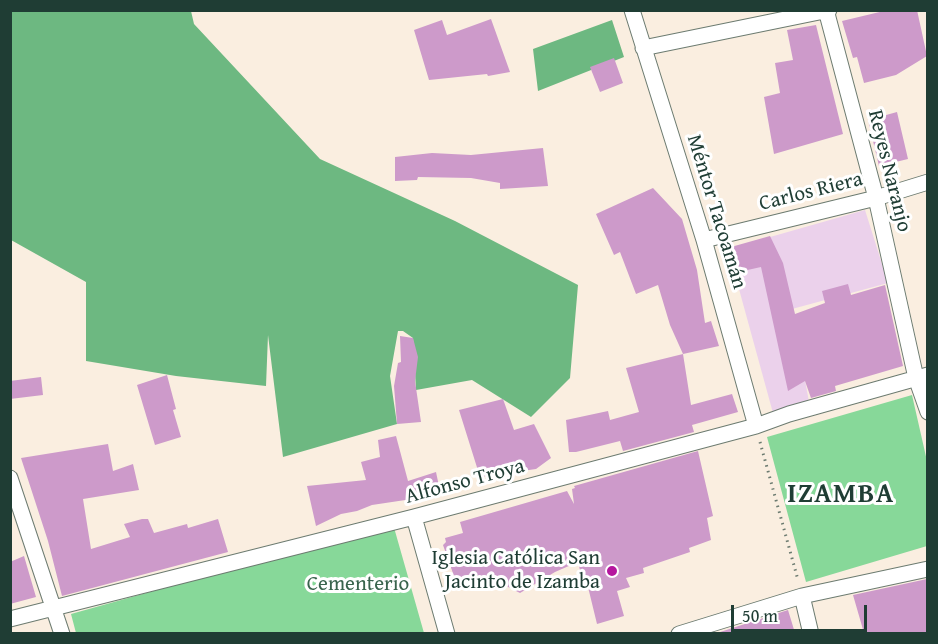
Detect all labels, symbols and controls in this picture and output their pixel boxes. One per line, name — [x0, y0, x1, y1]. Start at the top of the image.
street label: Reyes Naranjo — [862, 107, 916, 235]
street label: Méntor Tacoamán — [681, 132, 751, 292]
street label: Carlos Riera — [757, 167, 865, 217]
street label: Alfonso Troya — [403, 454, 527, 510]
district label: IZAMBA — [787, 479, 895, 511]
place label: Iglesia Católica San Jacinto de Izamba — [431, 546, 600, 596]
marker: Iglesia Católica San Jacinto de Izamba — [605, 564, 619, 578]
park label: Cementerio — [307, 572, 409, 598]
scale bar — [734, 593, 870, 631]
text: 50 m — [742, 602, 778, 629]

